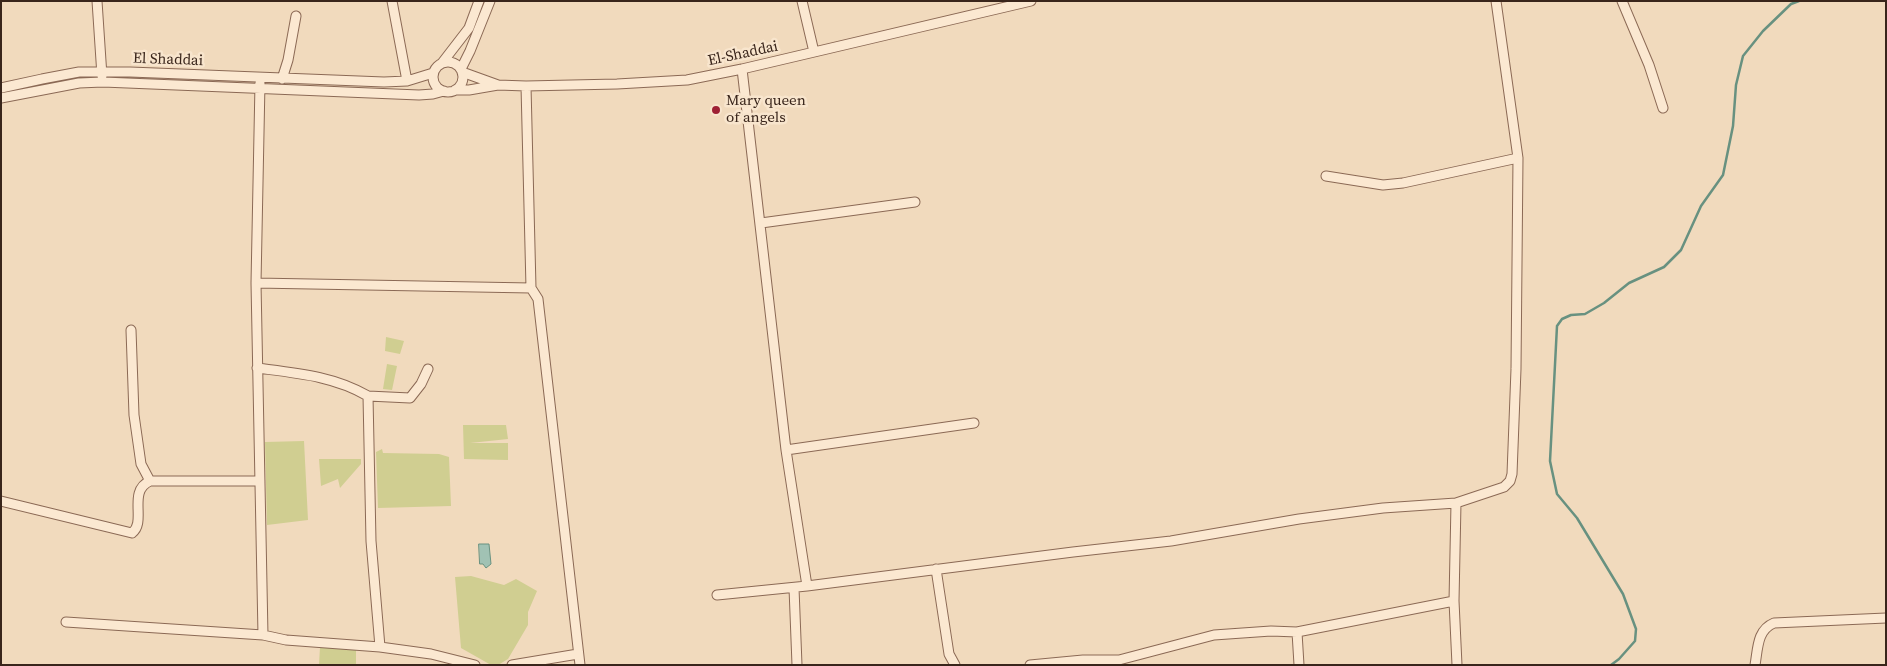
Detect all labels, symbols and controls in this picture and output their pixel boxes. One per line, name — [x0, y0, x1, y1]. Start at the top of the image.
street label: El-Shaddai — [706, 38, 780, 70]
street label: El Shaddai — [133, 50, 203, 70]
place label: Mary queen of angels — [726, 92, 806, 127]
marker: Mary queen of angels — [710, 104, 722, 116]

